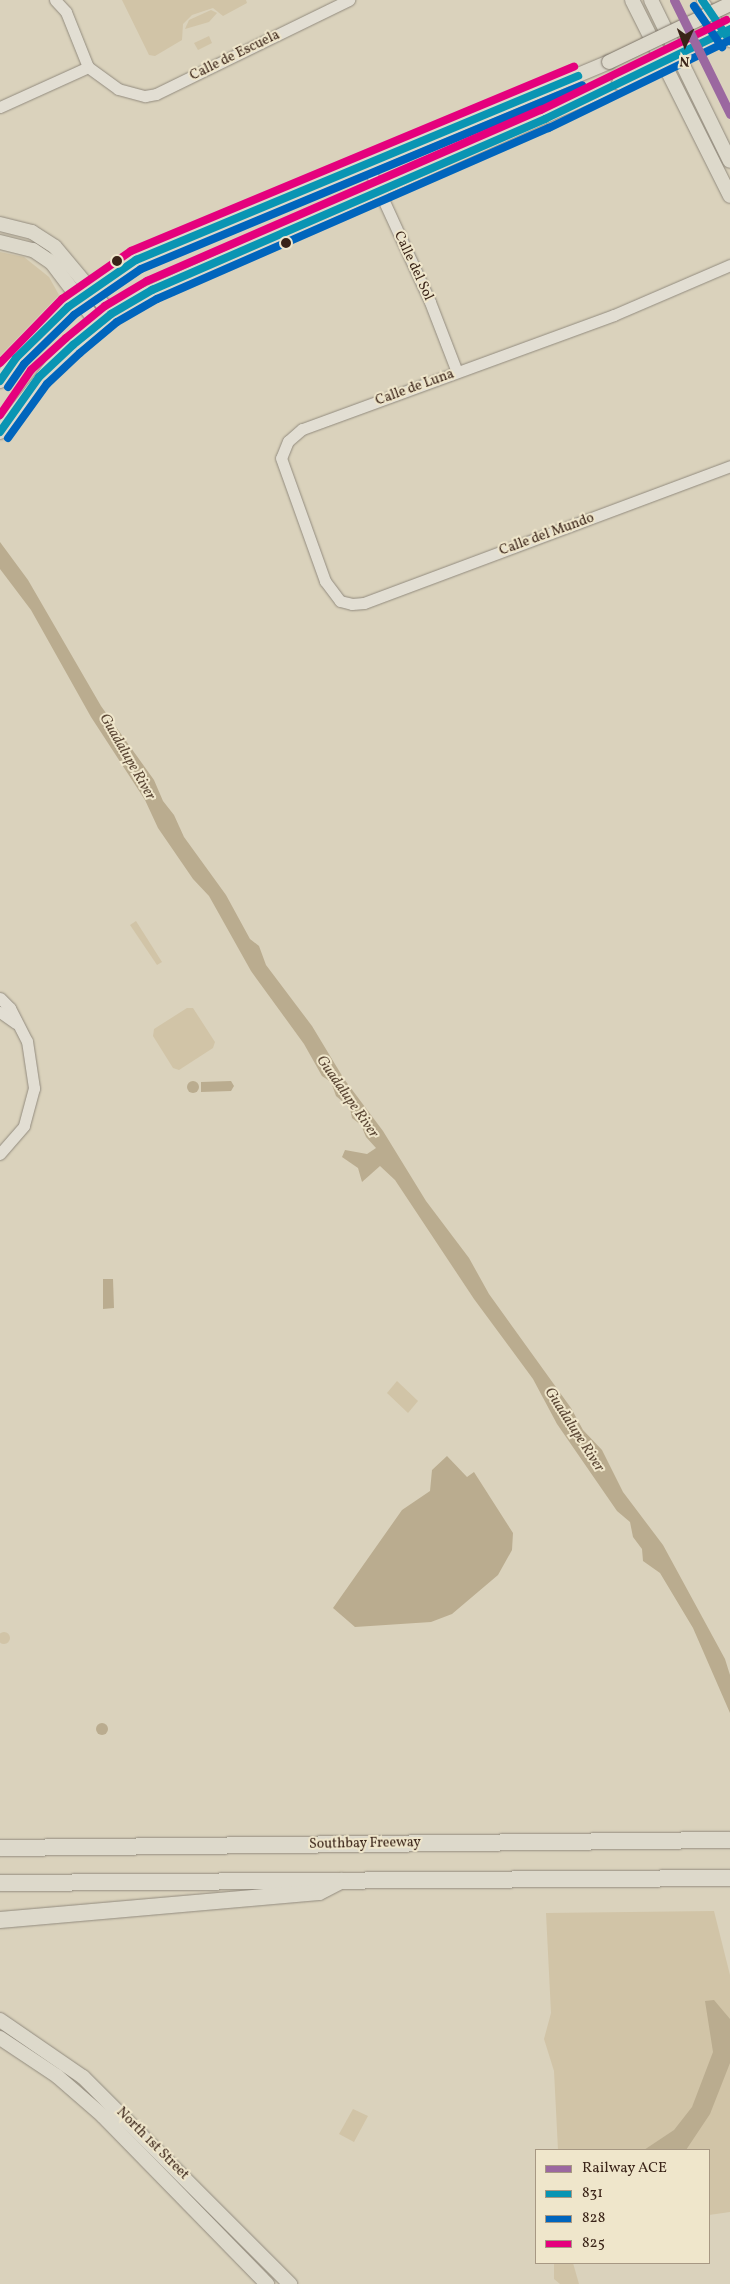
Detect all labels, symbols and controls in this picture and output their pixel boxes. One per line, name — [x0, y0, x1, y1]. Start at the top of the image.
north arrow — [660, 20, 710, 70]
street label: Calle de Escuela — [187, 27, 283, 85]
text: N — [679, 51, 690, 70]
street label: Calle del Sol — [390, 229, 436, 303]
unlabelled marker — [281, 238, 291, 248]
unlabelled marker — [112, 256, 122, 266]
street label: Calle de Luna — [373, 366, 457, 410]
street label: Calle del Mundo — [497, 510, 597, 560]
water label: Guadalupe River — [95, 710, 159, 804]
water label: Guadalupe River — [312, 1052, 382, 1142]
water label: Guadalupe River — [540, 1384, 608, 1476]
street label: Southbay Freeway — [309, 1835, 421, 1853]
street label: North 1st Street — [112, 2104, 192, 2184]
legend — [535, 2149, 710, 2264]
text: Railway ACE — [582, 2158, 667, 2179]
text: 831 — [582, 2183, 603, 2204]
text: 828 — [582, 2208, 605, 2229]
text: 825 — [582, 2233, 605, 2254]

